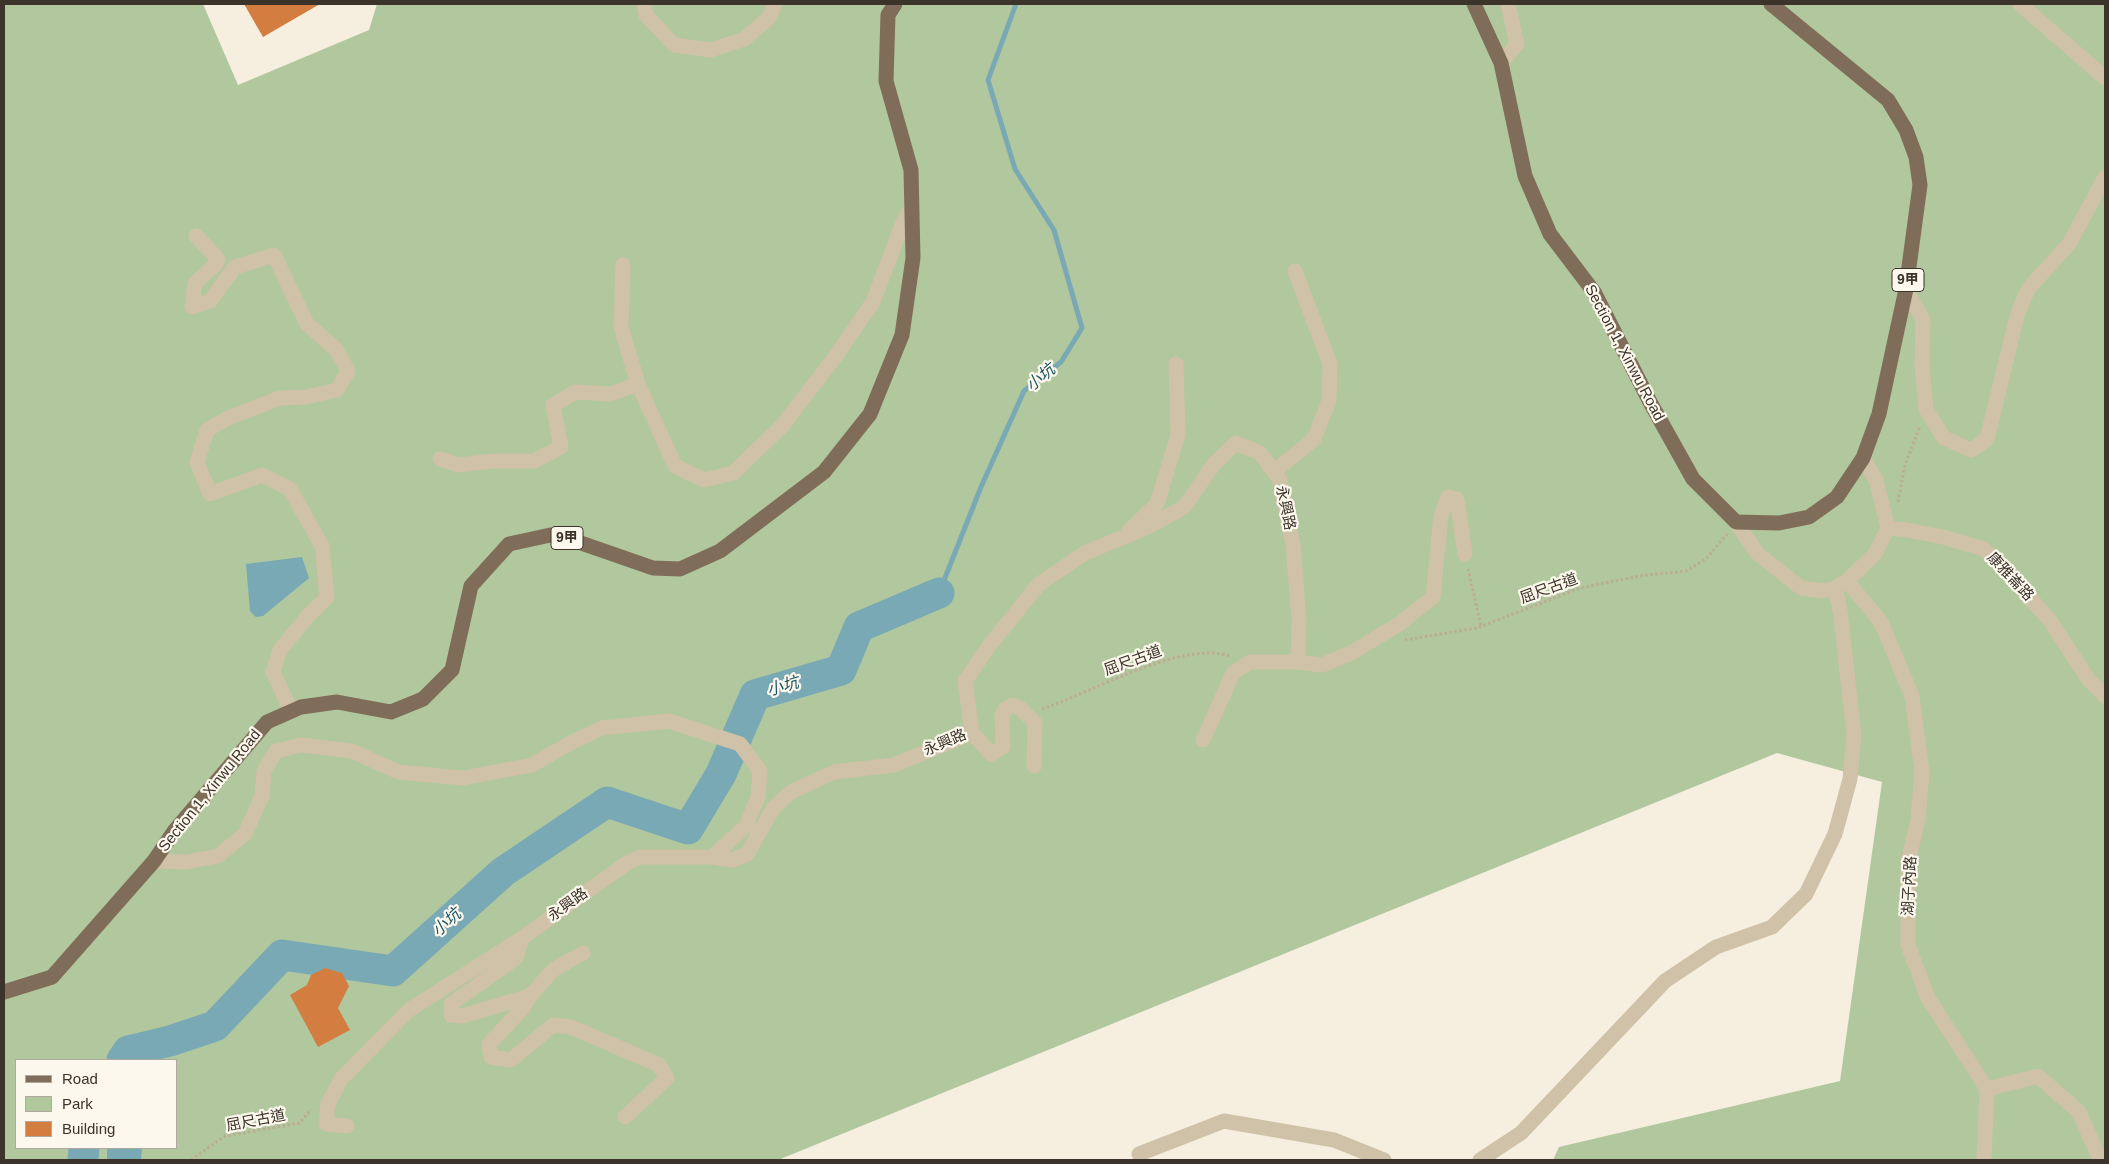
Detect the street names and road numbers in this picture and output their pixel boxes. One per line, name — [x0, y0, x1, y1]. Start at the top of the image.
road number: 9甲 — [1892, 268, 1924, 292]
street label: Section 1, Xinwu Road — [1580, 282, 1668, 424]
street label: 永興路 — [1272, 484, 1298, 532]
road number: 9甲 — [551, 526, 583, 550]
street label: 康雅崙路 — [1983, 549, 2037, 605]
street label: 屈尺古道 — [1518, 570, 1580, 608]
street label: 屈尺古道 — [1102, 642, 1164, 680]
street label: Section 1, Xinwu Road — [155, 726, 265, 856]
street label: 永興路 — [921, 726, 969, 760]
street label: 湖子內路 — [1899, 856, 1921, 916]
street label: 永興路 — [545, 884, 591, 926]
street label: 屈尺古道 — [225, 1106, 287, 1136]

